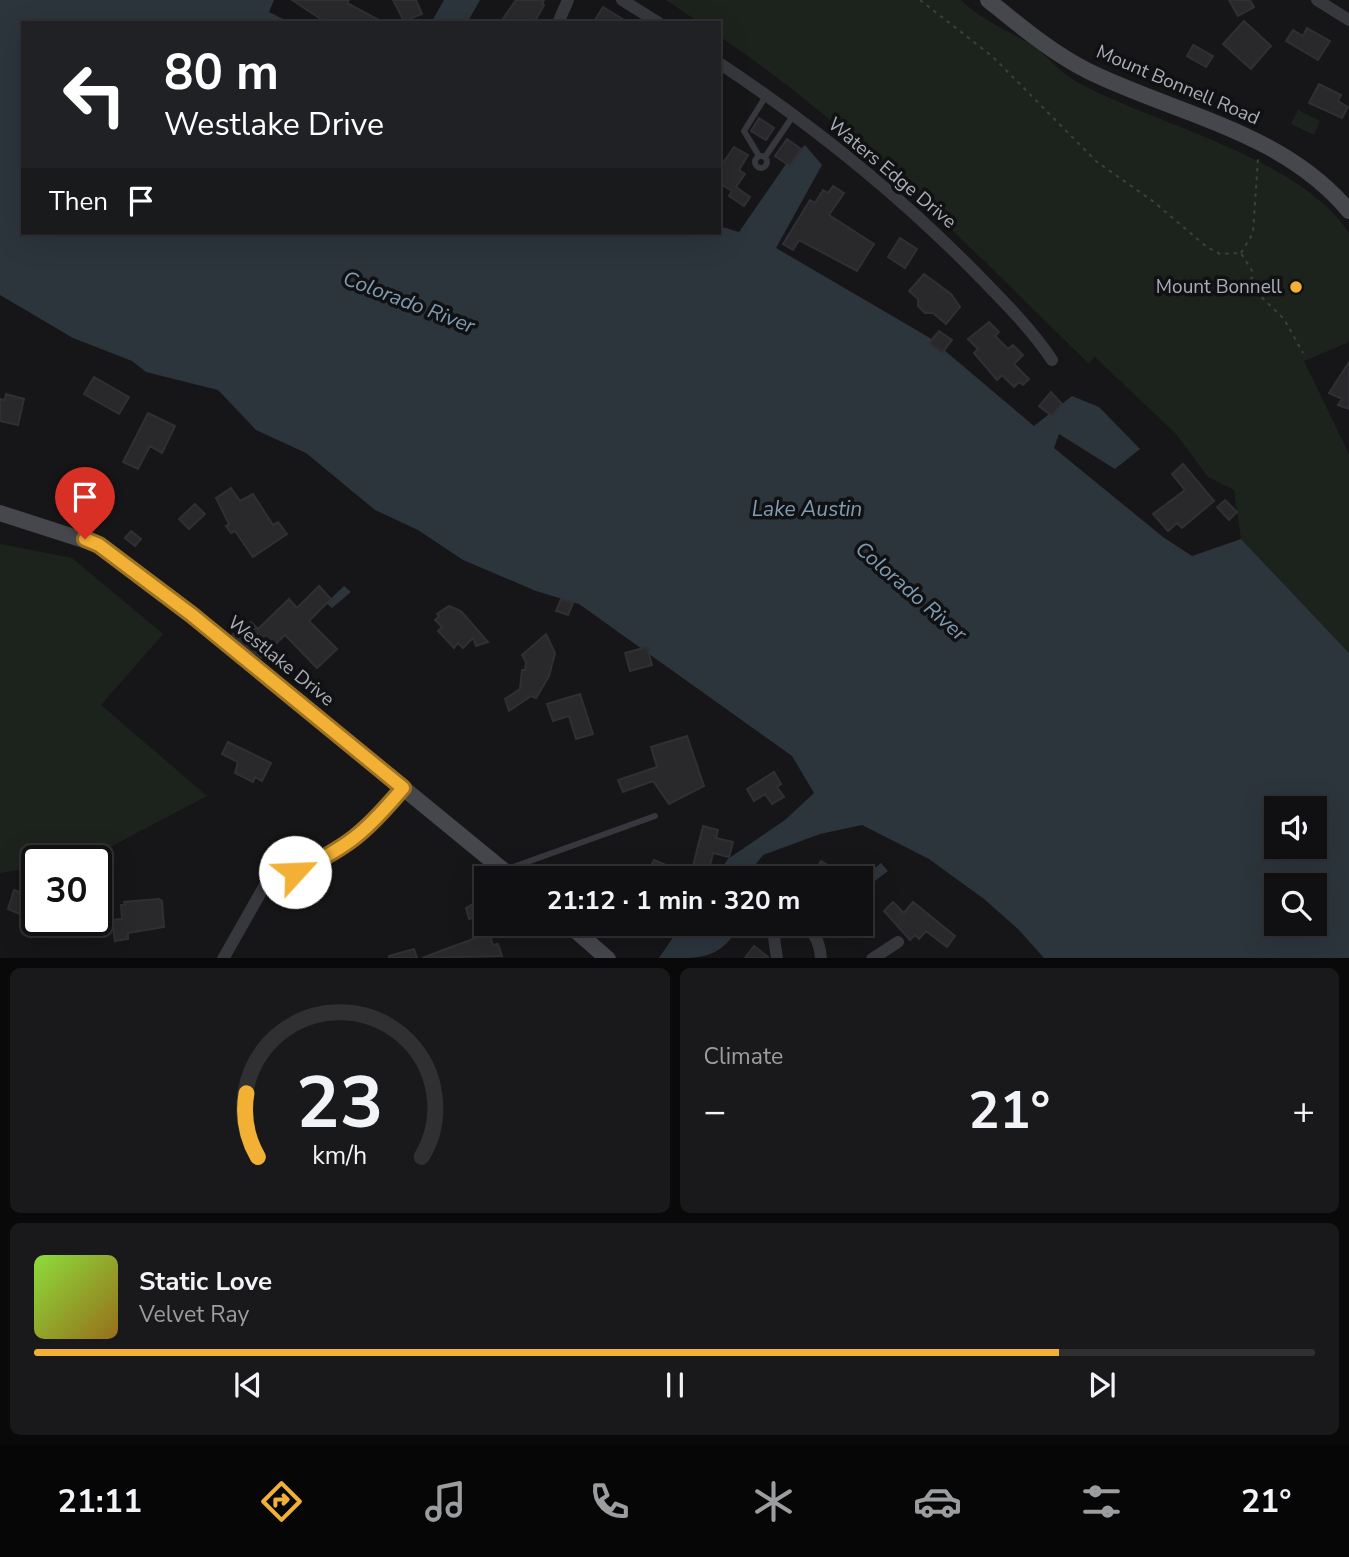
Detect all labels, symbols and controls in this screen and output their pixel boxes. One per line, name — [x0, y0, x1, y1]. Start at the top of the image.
text: 80 m — [164, 39, 279, 106]
street label: Mount Bonnell Road — [1092, 39, 1264, 131]
icon: left — [49, 49, 140, 140]
text: Westlake Drive — [164, 103, 384, 146]
street label: Waters Edge Drive — [822, 111, 962, 235]
icon: arrive — [122, 182, 160, 220]
text: Then — [49, 184, 108, 219]
water label: Colorado River — [339, 264, 479, 340]
place label: Mount Bonnell — [1156, 274, 1282, 300]
marker: Mount Bonnell — [1288, 279, 1304, 295]
pin — [55, 467, 115, 539]
icon: arrive — [66, 478, 104, 516]
water label: Lake Austin — [752, 495, 862, 523]
water label: Colorado River — [849, 535, 973, 647]
street label: Westlake Drive — [222, 610, 340, 712]
map controls — [1264, 796, 1327, 936]
button: sound — [1264, 796, 1327, 859]
position arrow — [258, 835, 332, 909]
speed limit sign: 30 — [21, 845, 112, 936]
button: search — [1264, 873, 1327, 936]
text: 21:12 · 1 min · 320 m — [547, 883, 800, 918]
text: Climate — [704, 1041, 783, 1072]
text: 23 — [296, 1053, 383, 1153]
text: 21° — [968, 1075, 1050, 1146]
text: − — [704, 1086, 726, 1137]
text: + — [1292, 1086, 1315, 1137]
text: km/h — [312, 1138, 367, 1172]
text: Static Love — [139, 1264, 272, 1299]
text: Velvet Ray — [139, 1299, 249, 1330]
icon: previous — [229, 1366, 267, 1404]
icon: pause — [656, 1366, 694, 1404]
icon: next — [1083, 1366, 1121, 1404]
icon: directions — [257, 1477, 306, 1526]
icon: music — [421, 1477, 470, 1526]
icon: phone — [585, 1477, 634, 1526]
icon: climate — [749, 1477, 798, 1526]
icon: car — [913, 1477, 962, 1526]
icon: filters — [1077, 1477, 1126, 1526]
text: 21:11 — [57, 1480, 142, 1523]
text: 21° — [1241, 1480, 1291, 1523]

